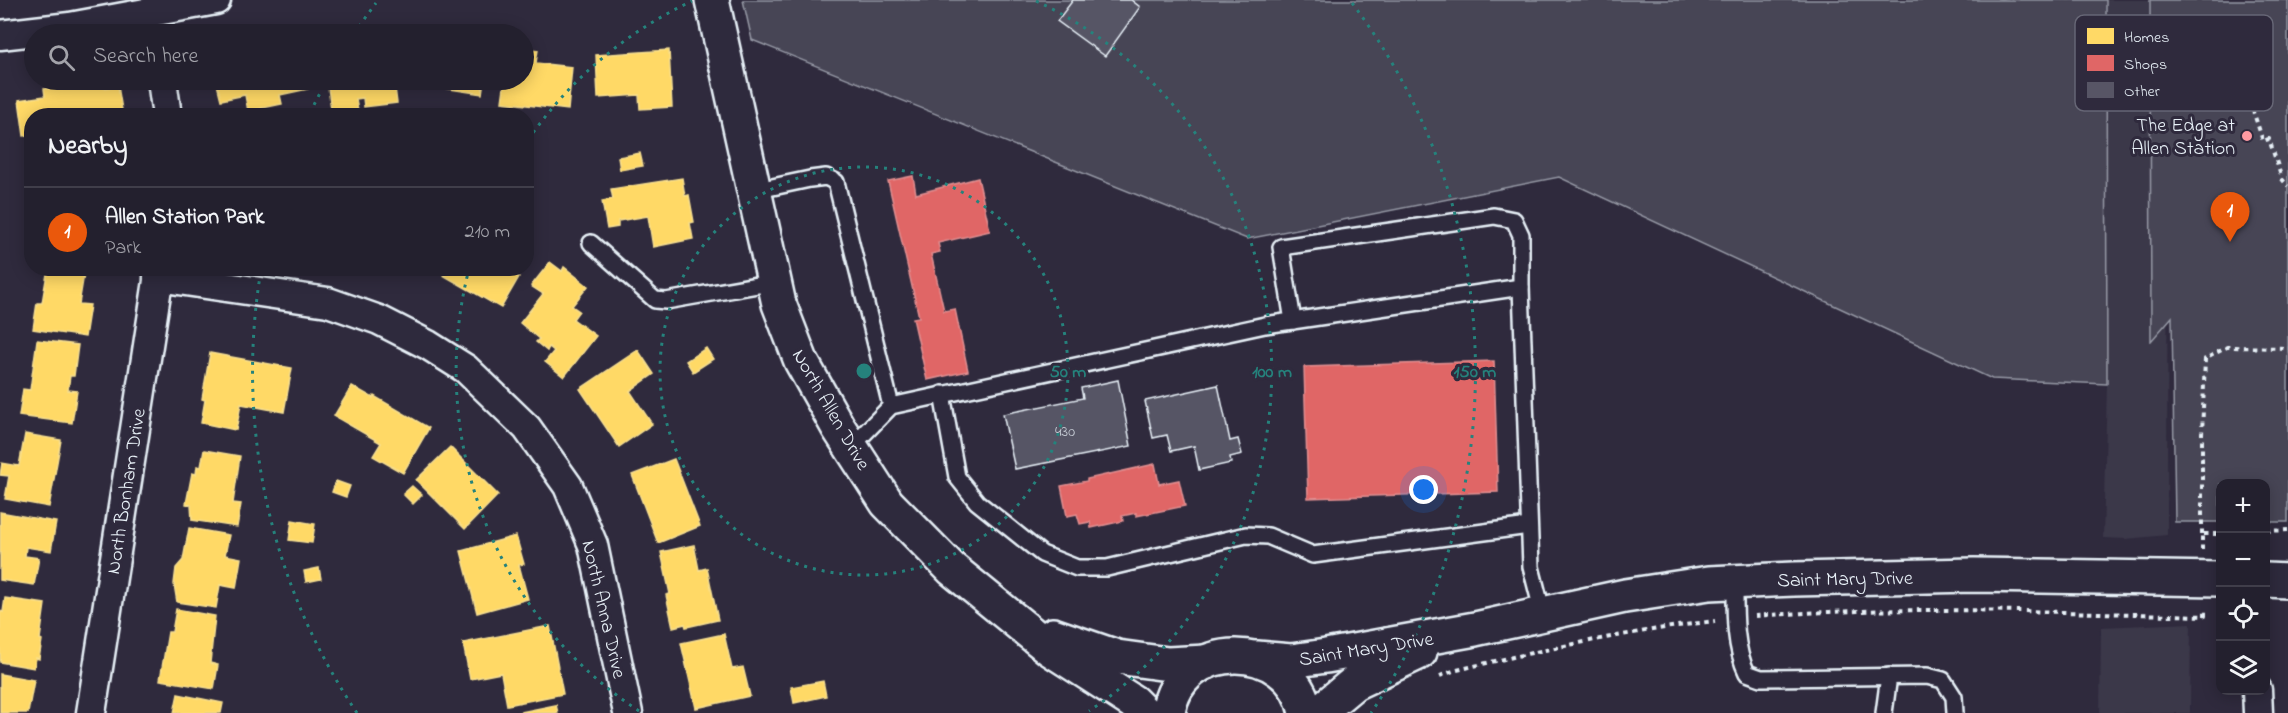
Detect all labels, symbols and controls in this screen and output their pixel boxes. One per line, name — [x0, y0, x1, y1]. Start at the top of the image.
legend — [2075, 15, 2273, 111]
search box — [24, 24, 534, 90]
text: Homes — [2124, 26, 2169, 50]
icon: search — [45, 41, 78, 74]
text: Search here — [93, 41, 198, 73]
text: Shops — [2124, 53, 2167, 77]
text: Other — [2124, 80, 2160, 104]
place label: The Edge at Allen Station — [2131, 112, 2235, 164]
text: Nearby — [48, 128, 127, 166]
marker: The Edge at Allen Station — [2240, 129, 2254, 143]
pin: 1 — [2210, 192, 2250, 242]
text: Allen Station Park — [105, 202, 264, 234]
text: 1 — [64, 218, 71, 247]
text: 210 m — [465, 218, 510, 247]
text: Park — [105, 234, 141, 263]
street label: North Allen Drive — [783, 344, 876, 476]
text: 50 m — [1050, 360, 1086, 386]
text: 100 m — [1252, 360, 1292, 386]
text: 150 m — [1454, 360, 1496, 386]
centre of rings — [854, 361, 874, 381]
street label: North Bonham Drive — [100, 406, 155, 576]
house number: 430 — [1055, 420, 1075, 444]
your location — [1409, 475, 1438, 504]
map controls — [2216, 479, 2270, 695]
button: + — [2216, 479, 2270, 533]
button: − — [2216, 533, 2270, 587]
street label: North Anna Drive — [573, 538, 633, 682]
street label: Saint Mary Drive — [1777, 565, 1913, 596]
button: locate — [2216, 587, 2270, 641]
street label: Saint Mary Drive — [1297, 626, 1436, 675]
button: layers — [2216, 641, 2270, 695]

